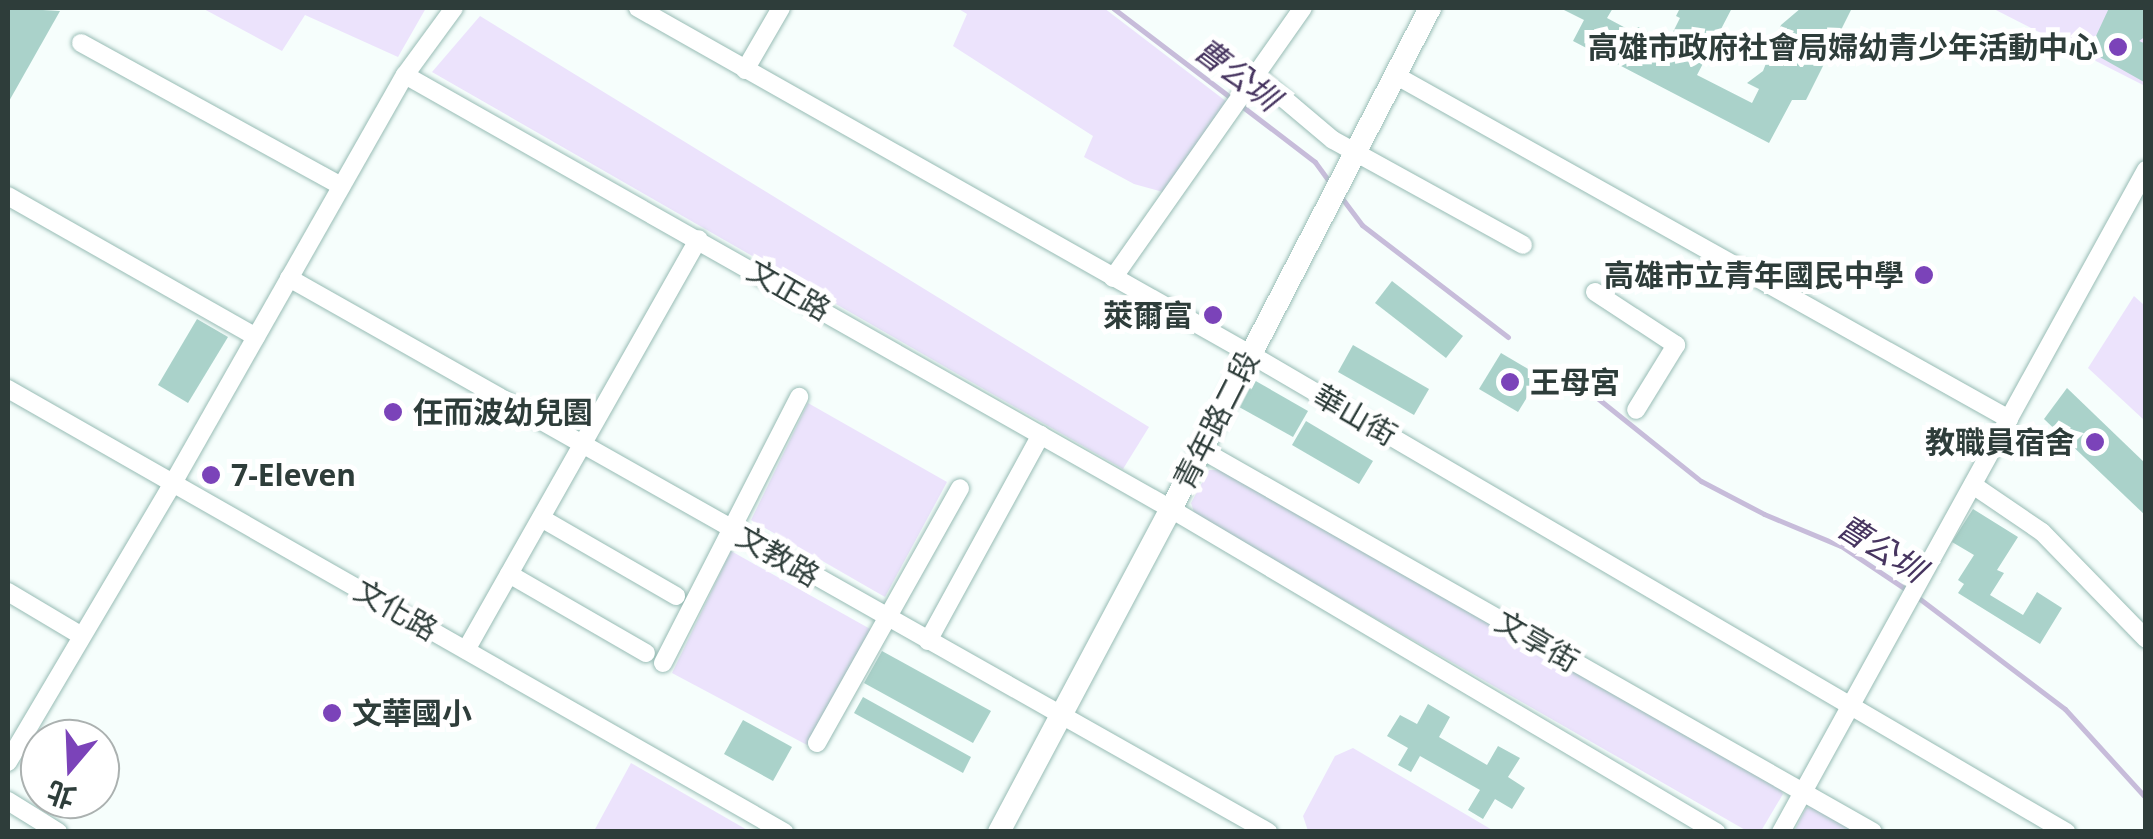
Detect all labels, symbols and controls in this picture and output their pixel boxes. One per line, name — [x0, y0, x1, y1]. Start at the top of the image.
place label: 高雄市政府社會局婦幼青少年活動中心 — [1588, 29, 2098, 65]
water label: 曹公圳 — [1187, 30, 1287, 118]
marker: 高雄市政府社會局婦幼青少年活動中心 — [2107, 36, 2129, 58]
street label: 文正路 — [741, 252, 837, 328]
place label: 高雄市立青年國民中學 — [1604, 257, 1904, 293]
marker: 高雄市立青年國民中學 — [1913, 264, 1935, 286]
place label: 萊爾富 — [1103, 297, 1193, 333]
marker: 萊爾富 — [1202, 304, 1224, 326]
street label: 青年路二段 — [1166, 345, 1266, 495]
place label: 王母宮 — [1530, 364, 1620, 400]
marker: 王母宮 — [1499, 371, 1521, 393]
street label: 華山街 — [1307, 377, 1403, 453]
place label: 任而波幼兒園 — [413, 394, 593, 430]
marker: 任而波幼兒園 — [382, 401, 404, 423]
place label: 教職員宿舍 — [1925, 424, 2075, 460]
marker: 教職員宿舍 — [2084, 431, 2106, 453]
place label: 7-Eleven — [231, 457, 356, 493]
marker: 7-Eleven — [200, 464, 222, 486]
water label: 曹公圳 — [1830, 506, 1932, 590]
street label: 文教路 — [730, 518, 826, 594]
street label: 文化路 — [348, 572, 444, 648]
street label: 文享街 — [1489, 603, 1585, 679]
place label: 文華國小 — [352, 695, 472, 731]
marker: 文華國小 — [321, 702, 343, 724]
north arrow — [20, 719, 120, 819]
text: 北 — [41, 773, 80, 818]

